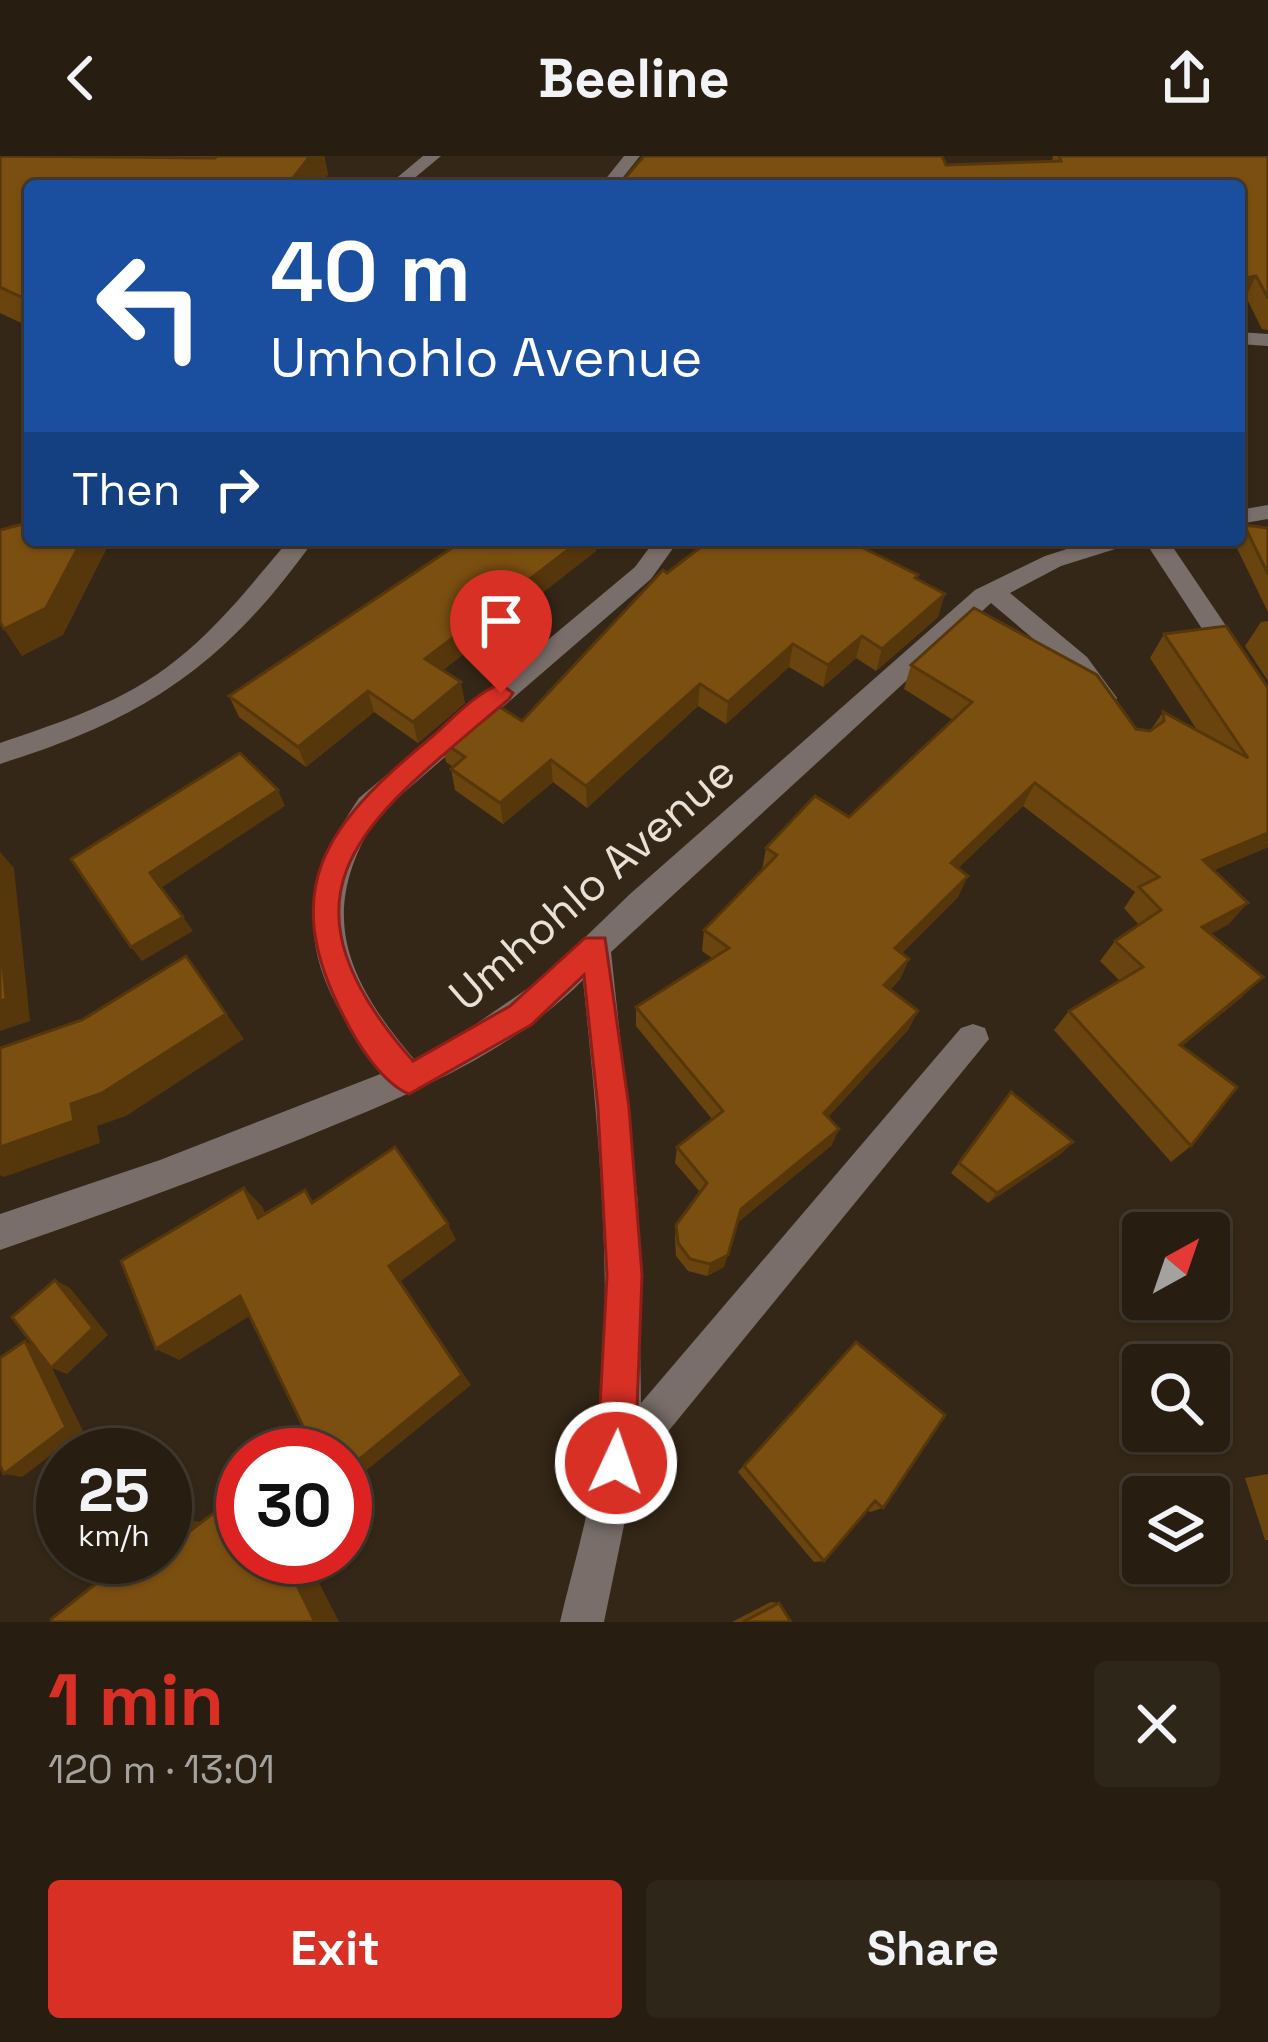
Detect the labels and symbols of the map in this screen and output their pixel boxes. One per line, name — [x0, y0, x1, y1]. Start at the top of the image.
pin — [450, 570, 552, 693]
street label: Umhohlo Avenue — [437, 743, 747, 1023]
north arrow — [1122, 1212, 1230, 1320]
position arrow — [553, 1400, 679, 1526]
speed limit sign: 30 — [216, 1428, 372, 1584]

